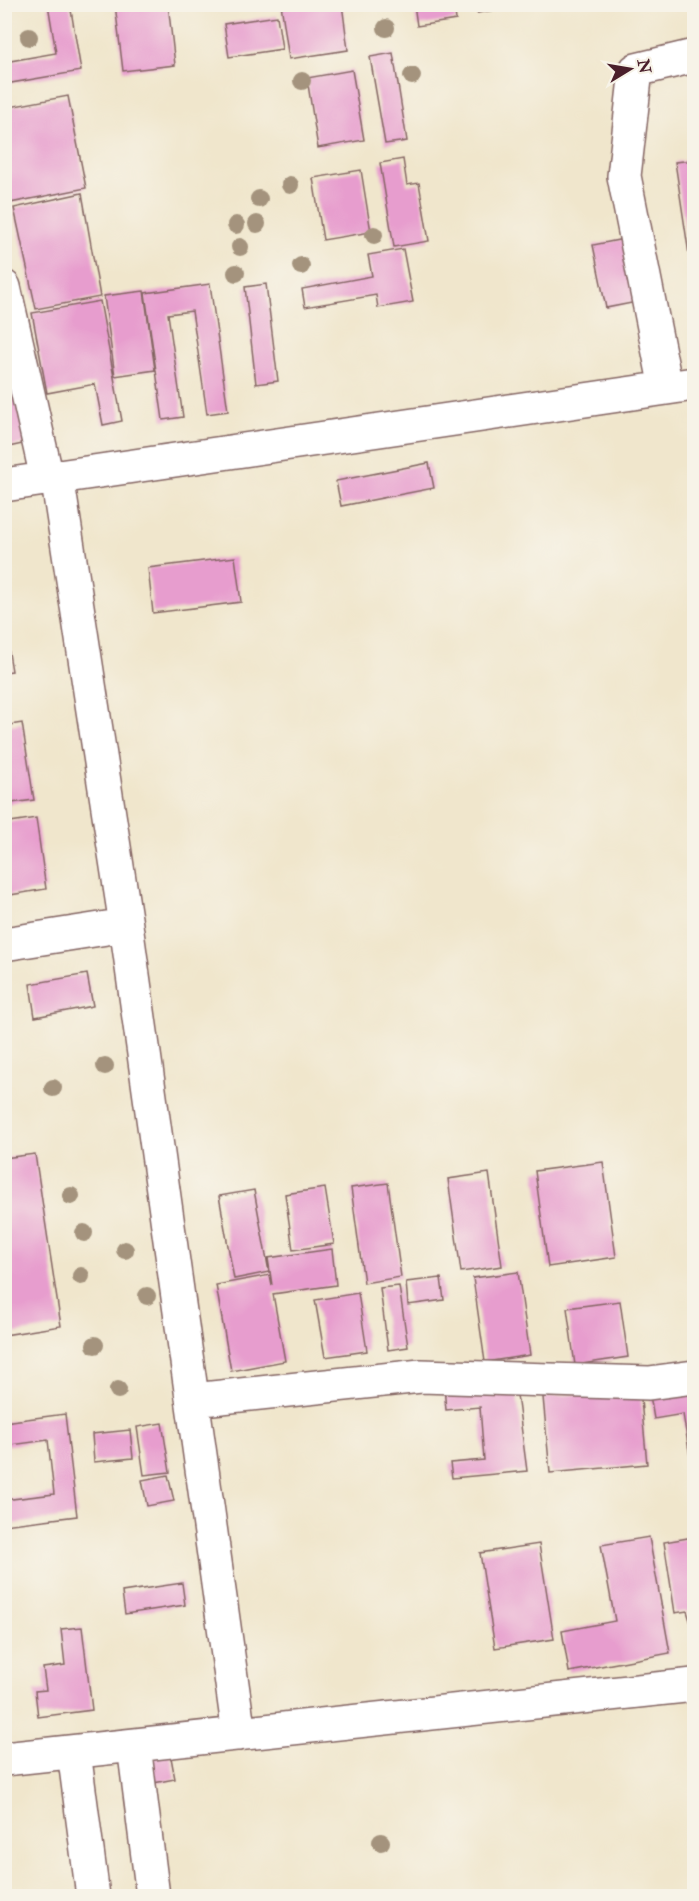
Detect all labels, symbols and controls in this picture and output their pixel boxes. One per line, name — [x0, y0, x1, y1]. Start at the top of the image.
north arrow — [600, 39, 660, 99]
text: N — [632, 56, 655, 76]

